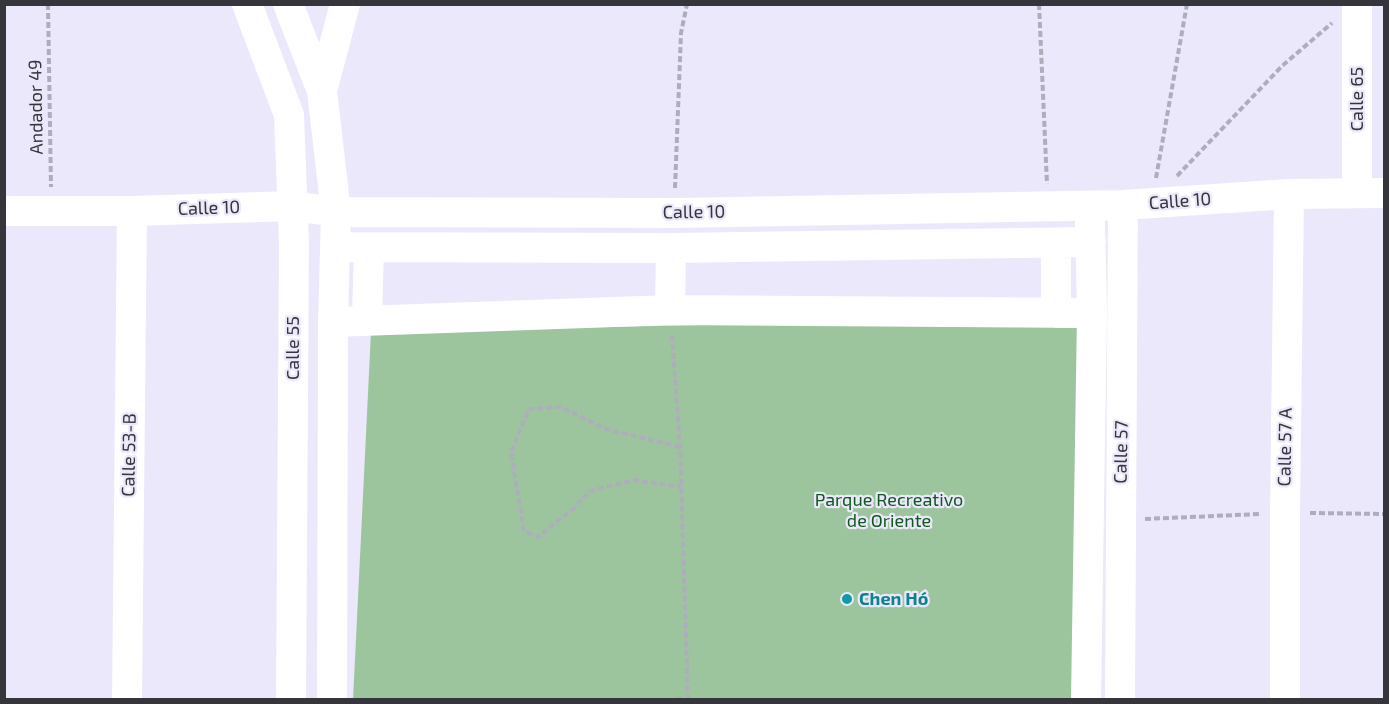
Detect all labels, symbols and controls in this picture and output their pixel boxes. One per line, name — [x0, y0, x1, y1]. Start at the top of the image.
street label: Andador 49 — [24, 59, 48, 155]
street label: Calle 65 — [1346, 67, 1368, 131]
street label: Calle 10 — [1148, 188, 1212, 214]
street label: Calle 10 — [177, 196, 241, 220]
street label: Calle 10 — [663, 201, 725, 223]
street label: Calle 55 — [282, 316, 304, 380]
street label: Calle 57 A — [1274, 408, 1296, 486]
street label: Calle 53-B — [117, 413, 141, 497]
street label: Calle 57 — [1110, 420, 1132, 484]
park label: Parque Recreativo de Oriente — [815, 489, 963, 532]
place label: Chen Hó — [859, 588, 928, 610]
marker: Chen Hó — [840, 592, 854, 606]

